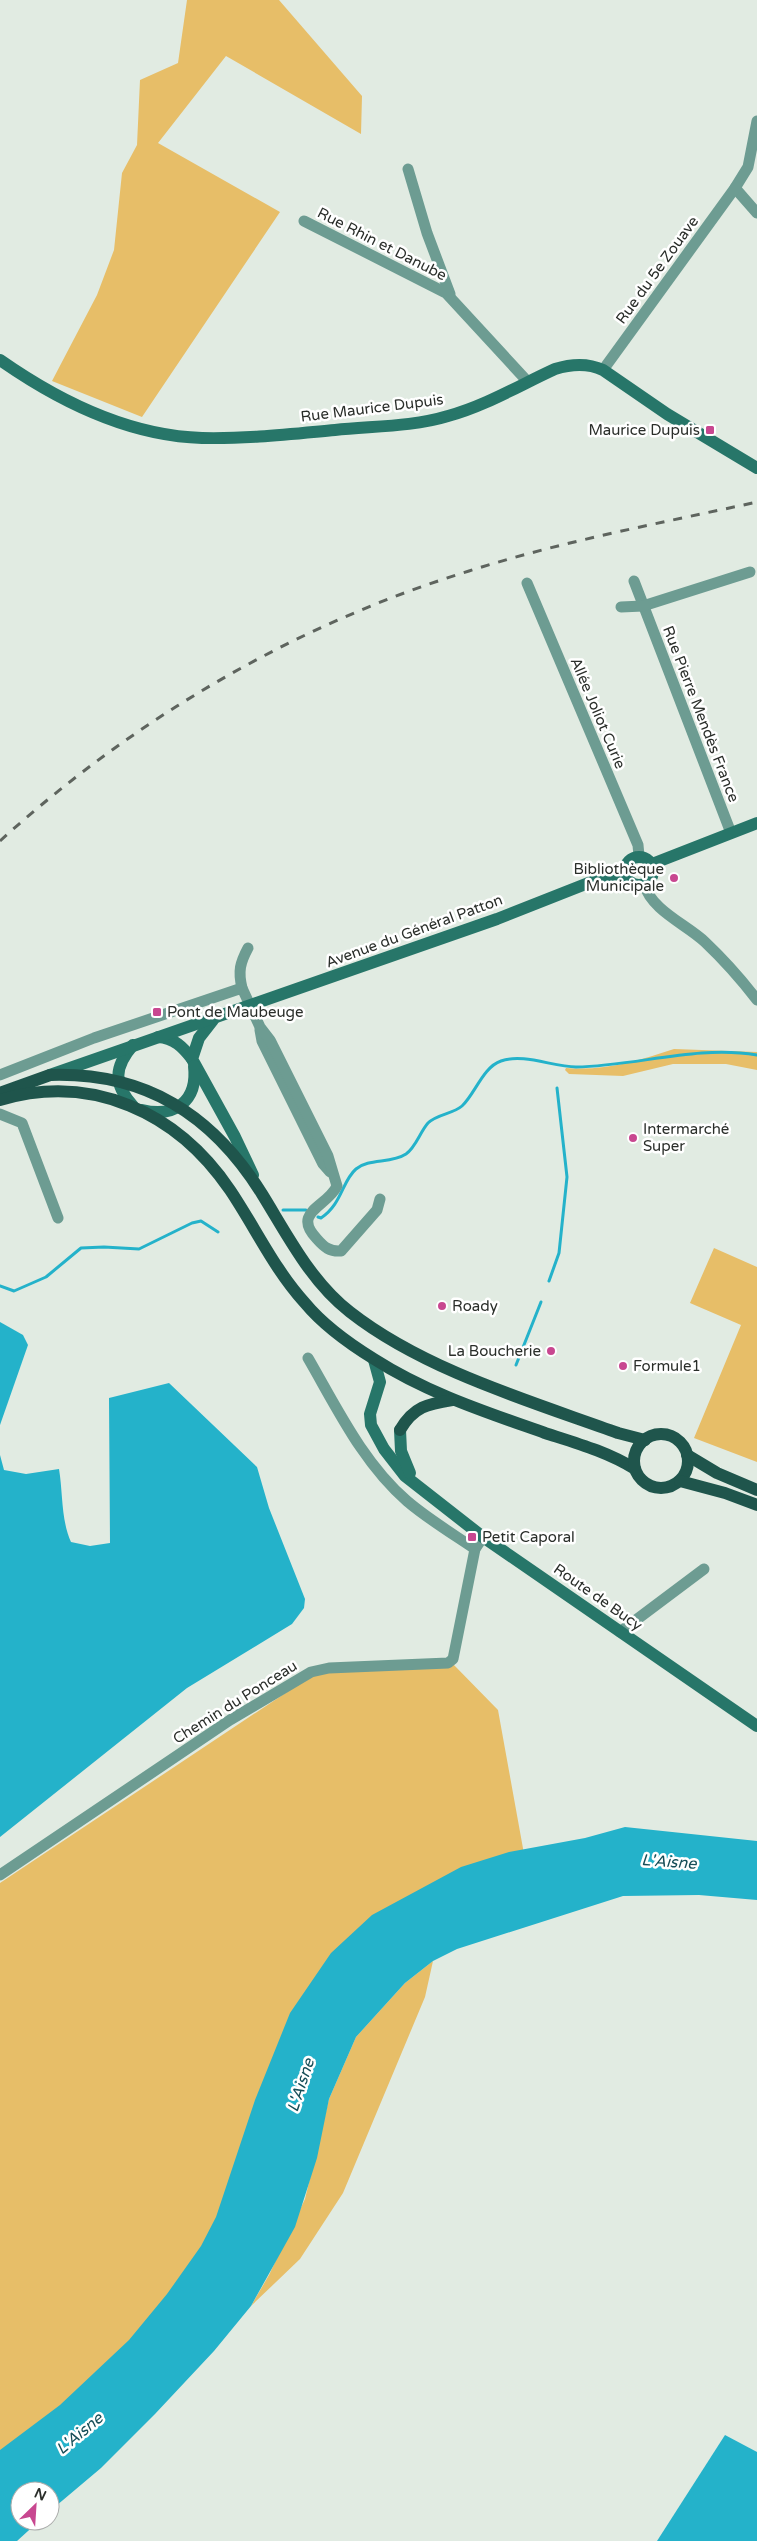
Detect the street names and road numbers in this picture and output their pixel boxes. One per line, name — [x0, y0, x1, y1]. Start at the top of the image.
street label: Rue Rhin et Danube — [314, 204, 450, 284]
street label: Rue du 5e Zouave — [612, 213, 702, 327]
street label: Rue Maurice Dupuis — [300, 390, 444, 426]
street label: Rue Pierre Mendès France — [659, 623, 743, 805]
street label: Allée Joliot Curie — [566, 655, 630, 771]
street label: Avenue du Général Patton — [323, 891, 505, 971]
street label: Route de Bucy — [550, 1560, 646, 1634]
street label: Chemin du Ponceau — [170, 1656, 300, 1748]

